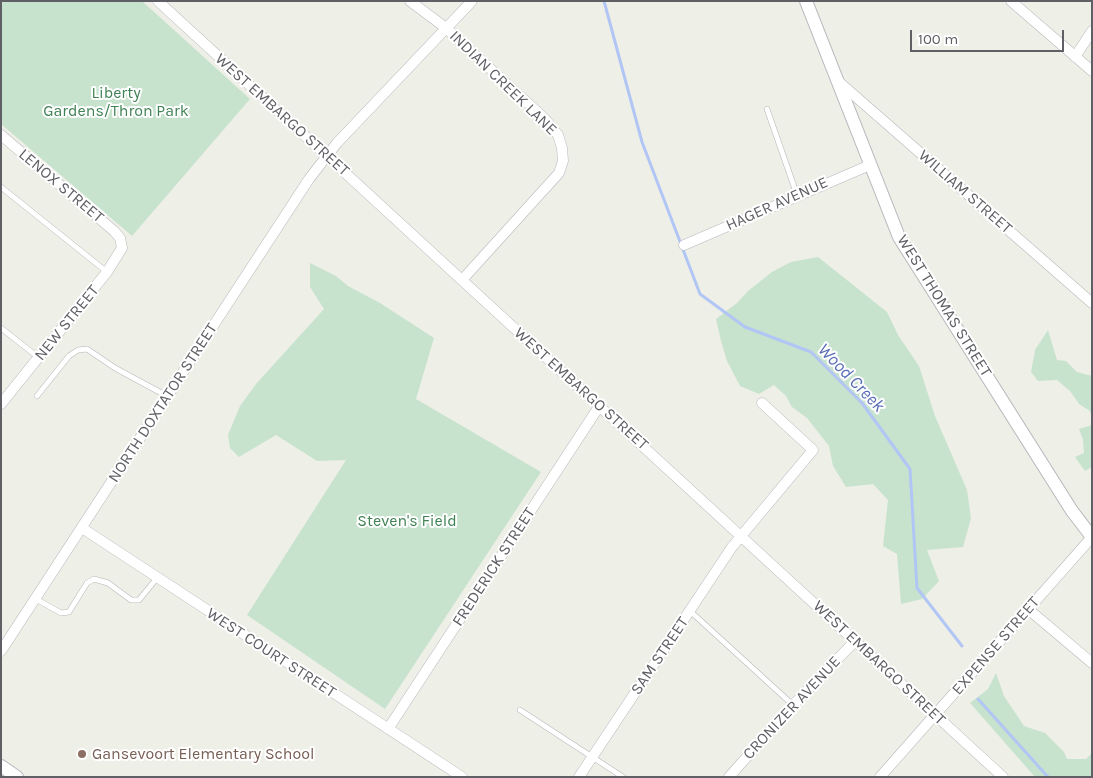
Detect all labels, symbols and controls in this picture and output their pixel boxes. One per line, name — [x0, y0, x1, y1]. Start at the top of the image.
scale bar — [913, 20, 1067, 52]
street label: INDIAN CREEK LANE — [445, 27, 561, 139]
text: 100 m — [918, 30, 958, 48]
street label: WEST EMBARGO STREET — [211, 50, 353, 180]
park label: Liberty Gardens/Thron Park — [43, 83, 189, 121]
street label: LENOX STREET — [15, 145, 107, 227]
street label: WILLIAM STREET — [914, 146, 1016, 238]
street label: HAGER AVENUE — [723, 173, 831, 235]
street label: WEST THOMAS STREET — [893, 232, 995, 380]
street label: NEW STREET — [31, 281, 103, 365]
street label: NORTH DOXTATOR STREET — [104, 320, 222, 486]
street label: WEST EMBARGO STREET — [510, 324, 652, 454]
water label: Wood Creek — [813, 339, 889, 417]
street label: FREDERICK STREET — [448, 504, 540, 630]
park label: Steven's Field — [357, 511, 457, 531]
street label: EXPENSE STREET — [948, 593, 1044, 699]
street label: WEST EMBARGO STREET — [809, 597, 949, 729]
street label: WEST COURT STREET — [203, 604, 339, 702]
street label: SAM STREET — [627, 613, 693, 699]
street label: CRONIZER AVENUE — [739, 652, 845, 764]
place label: Gansevoort Elementary School — [92, 744, 314, 764]
marker: Gansevoort Elementary School — [76, 748, 88, 760]

